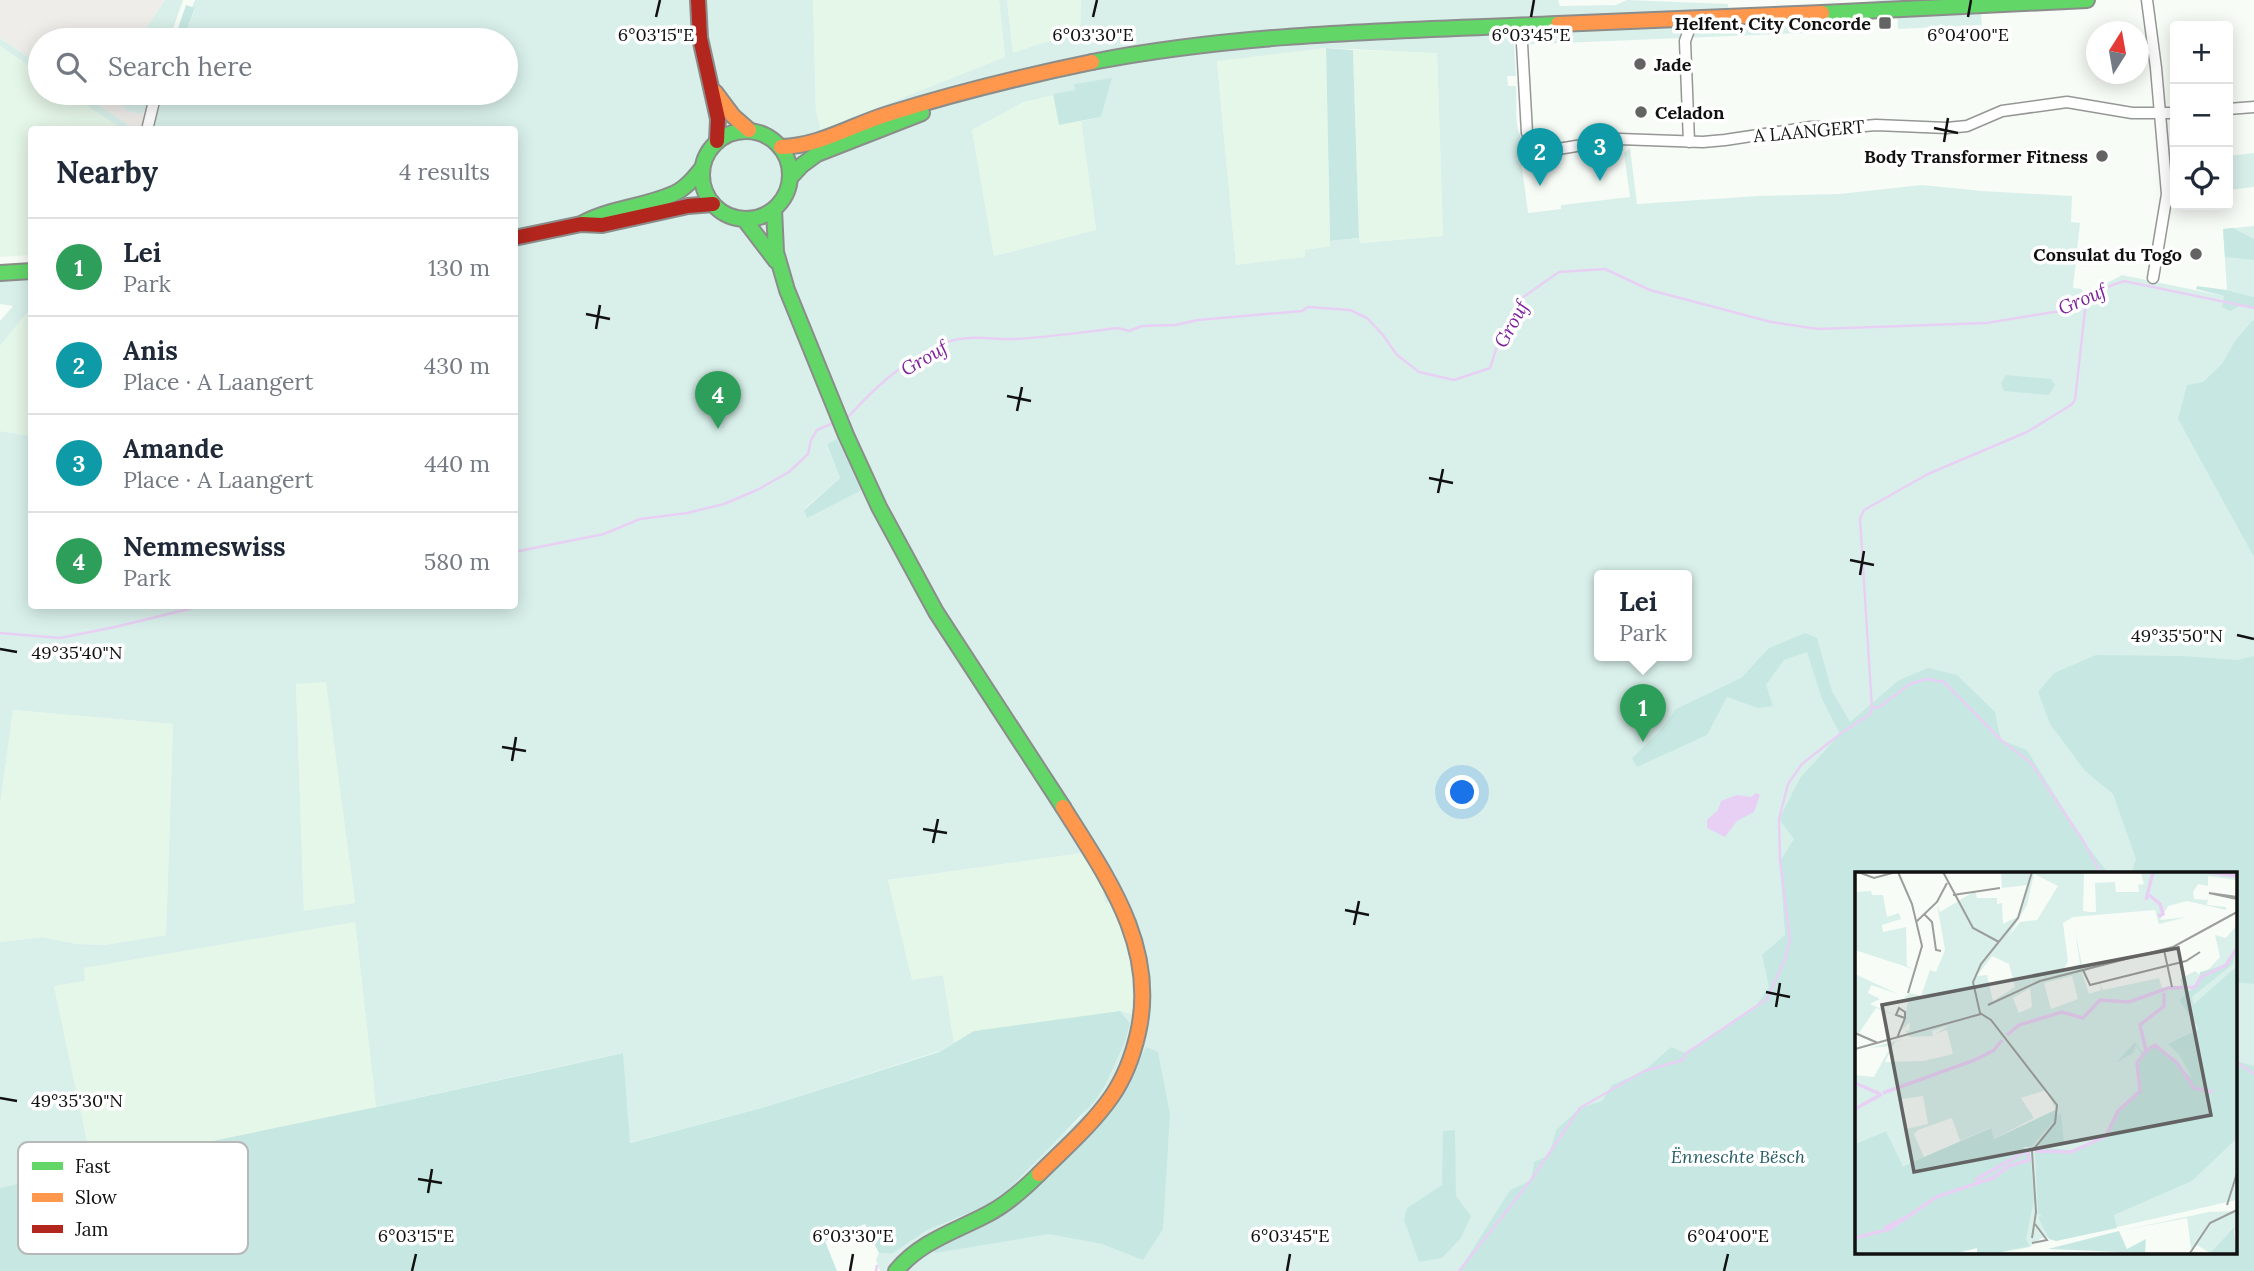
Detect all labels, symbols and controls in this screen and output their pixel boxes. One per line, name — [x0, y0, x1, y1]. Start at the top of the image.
place label: Helfent, City Concorde — [1675, 12, 1871, 35]
marker: Helfent, City Concorde — [1877, 15, 1893, 31]
north arrow — [2086, 21, 2149, 84]
map controls — [2170, 21, 2233, 210]
button: + — [2170, 21, 2233, 84]
text: 6°03'15"E — [618, 23, 694, 46]
text: 6°03'30"E — [1052, 23, 1134, 46]
text: 6°03'45"E — [1492, 23, 1570, 46]
text: 6°04'00"E — [1927, 23, 2009, 46]
search box — [28, 28, 518, 105]
icon: search — [52, 48, 90, 86]
text: Search here — [108, 50, 252, 83]
place label: Jade — [1654, 53, 1692, 76]
marker: Jade — [1632, 56, 1648, 72]
button: − — [2170, 84, 2233, 147]
place label: Celadon — [1655, 101, 1725, 124]
marker: Celadon — [1633, 104, 1649, 120]
street label: A LAANGERT — [1752, 115, 1866, 147]
pin: 3 — [1577, 123, 1623, 181]
pin: 2 — [1517, 128, 1563, 186]
place label: Body Transformer Fitness — [1864, 145, 2088, 168]
button: locate — [2170, 147, 2233, 210]
marker: Body Transformer Fitness — [2094, 148, 2110, 164]
text: Nearby — [56, 153, 158, 191]
text: 4 results — [399, 157, 490, 186]
text: Lei — [123, 236, 161, 269]
place label: Consulat du Togo — [2033, 243, 2182, 266]
marker: Consulat du Togo — [2188, 246, 2204, 262]
text: 1 — [74, 253, 84, 282]
text: 130 m — [428, 253, 490, 282]
text: Park — [123, 269, 171, 298]
water label: Grouf — [2054, 277, 2111, 320]
water label: Grouf — [1488, 295, 1535, 352]
text: Anis — [123, 334, 178, 367]
water label: Grouf — [896, 334, 953, 381]
text: 2 — [73, 351, 85, 380]
text: 430 m — [424, 351, 490, 380]
text: Place · A Laangert — [123, 367, 313, 396]
pin: 4 — [695, 371, 741, 429]
text: Amande — [123, 432, 224, 465]
text: 3 — [73, 449, 85, 478]
text: 440 m — [424, 449, 490, 478]
text: Place · A Laangert — [123, 465, 313, 494]
text: Nemmeswiss — [123, 530, 286, 563]
text: 4 — [73, 547, 85, 576]
text: 580 m — [424, 547, 490, 576]
text: Park — [123, 563, 171, 592]
popup — [1594, 570, 1692, 661]
text: Lei — [1619, 585, 1657, 618]
text: Park — [1619, 618, 1667, 647]
text: 49°35'50"N — [2131, 624, 2223, 647]
text: 49°35'40"N — [31, 641, 123, 664]
pin: 1 — [1620, 684, 1666, 742]
your location — [1445, 775, 1479, 809]
inset map — [1855, 872, 2236, 1254]
text: 49°35'30"N — [31, 1089, 123, 1112]
legend — [18, 1142, 248, 1254]
park label: Ënneschte Bësch — [1671, 1145, 1806, 1168]
text: Fast — [75, 1154, 111, 1178]
text: Slow — [75, 1185, 118, 1209]
text: Jam — [74, 1217, 109, 1241]
text: 6°03'15"E — [378, 1224, 454, 1247]
text: 6°03'30"E — [812, 1224, 894, 1247]
text: 6°03'45"E — [1251, 1224, 1329, 1247]
text: 6°04'00"E — [1687, 1224, 1769, 1247]

